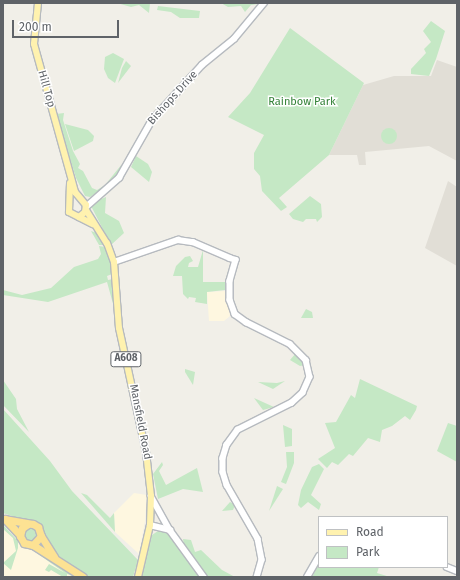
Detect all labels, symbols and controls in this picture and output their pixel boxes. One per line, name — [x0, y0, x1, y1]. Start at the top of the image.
scale bar — [14, 12, 121, 38]
text: 200 m — [19, 20, 52, 34]
street label: Bishops Drive — [145, 68, 201, 128]
street label: Hill Top — [34, 69, 58, 109]
park label: Rainbow Park — [268, 95, 336, 109]
road number: A608 — [110, 351, 142, 367]
street label: Mansfield Road — [126, 383, 154, 461]
legend — [318, 516, 448, 568]
text: Road — [356, 525, 384, 539]
text: Park — [356, 545, 380, 559]

